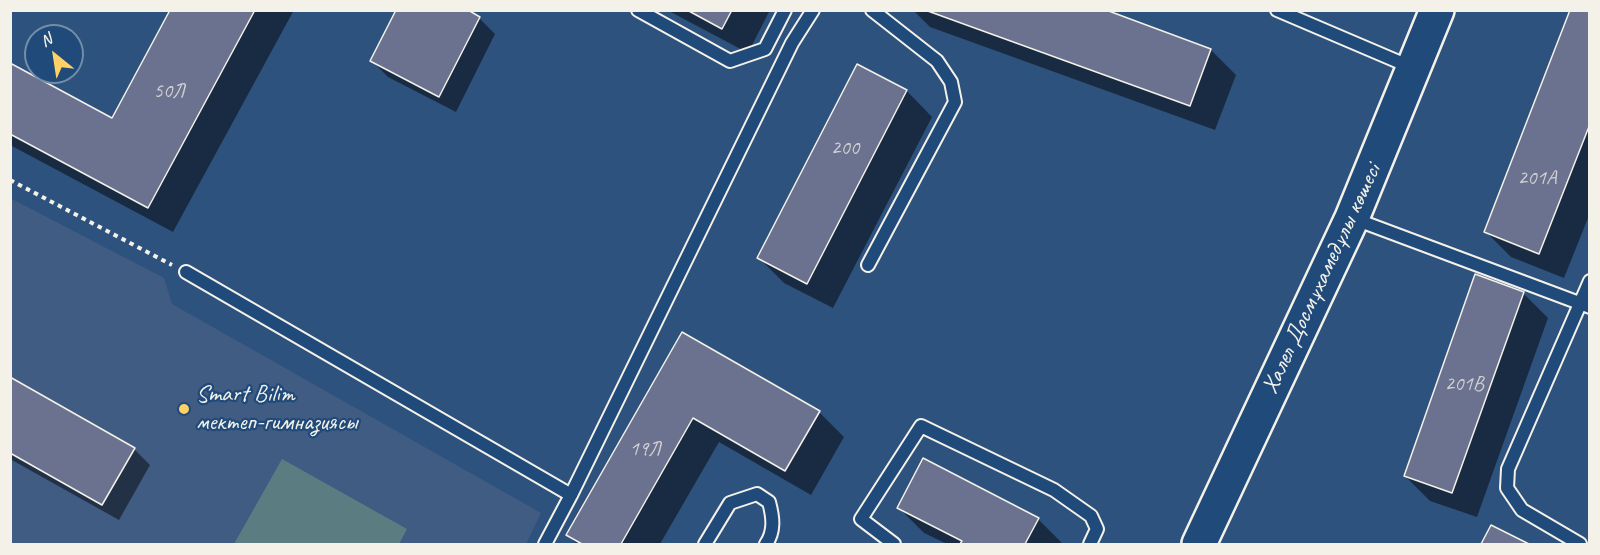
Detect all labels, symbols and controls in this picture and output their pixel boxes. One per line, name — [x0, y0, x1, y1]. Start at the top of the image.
north arrow — [24, 24, 84, 84]
text: N — [37, 29, 55, 51]
house number: 50Л — [153, 78, 185, 104]
house number: 200 — [831, 135, 859, 161]
street label: Халел Досмұхамедұлы көшесі — [1256, 159, 1388, 399]
house number: 201А — [1518, 165, 1556, 191]
house number: 201В — [1444, 371, 1484, 397]
place label: Smart Bilim мектеп-гимназиясы — [196, 381, 358, 437]
marker: Smart Bilim мектеп-гимназиясы — [177, 402, 191, 416]
house number: 19Л — [629, 436, 661, 462]

